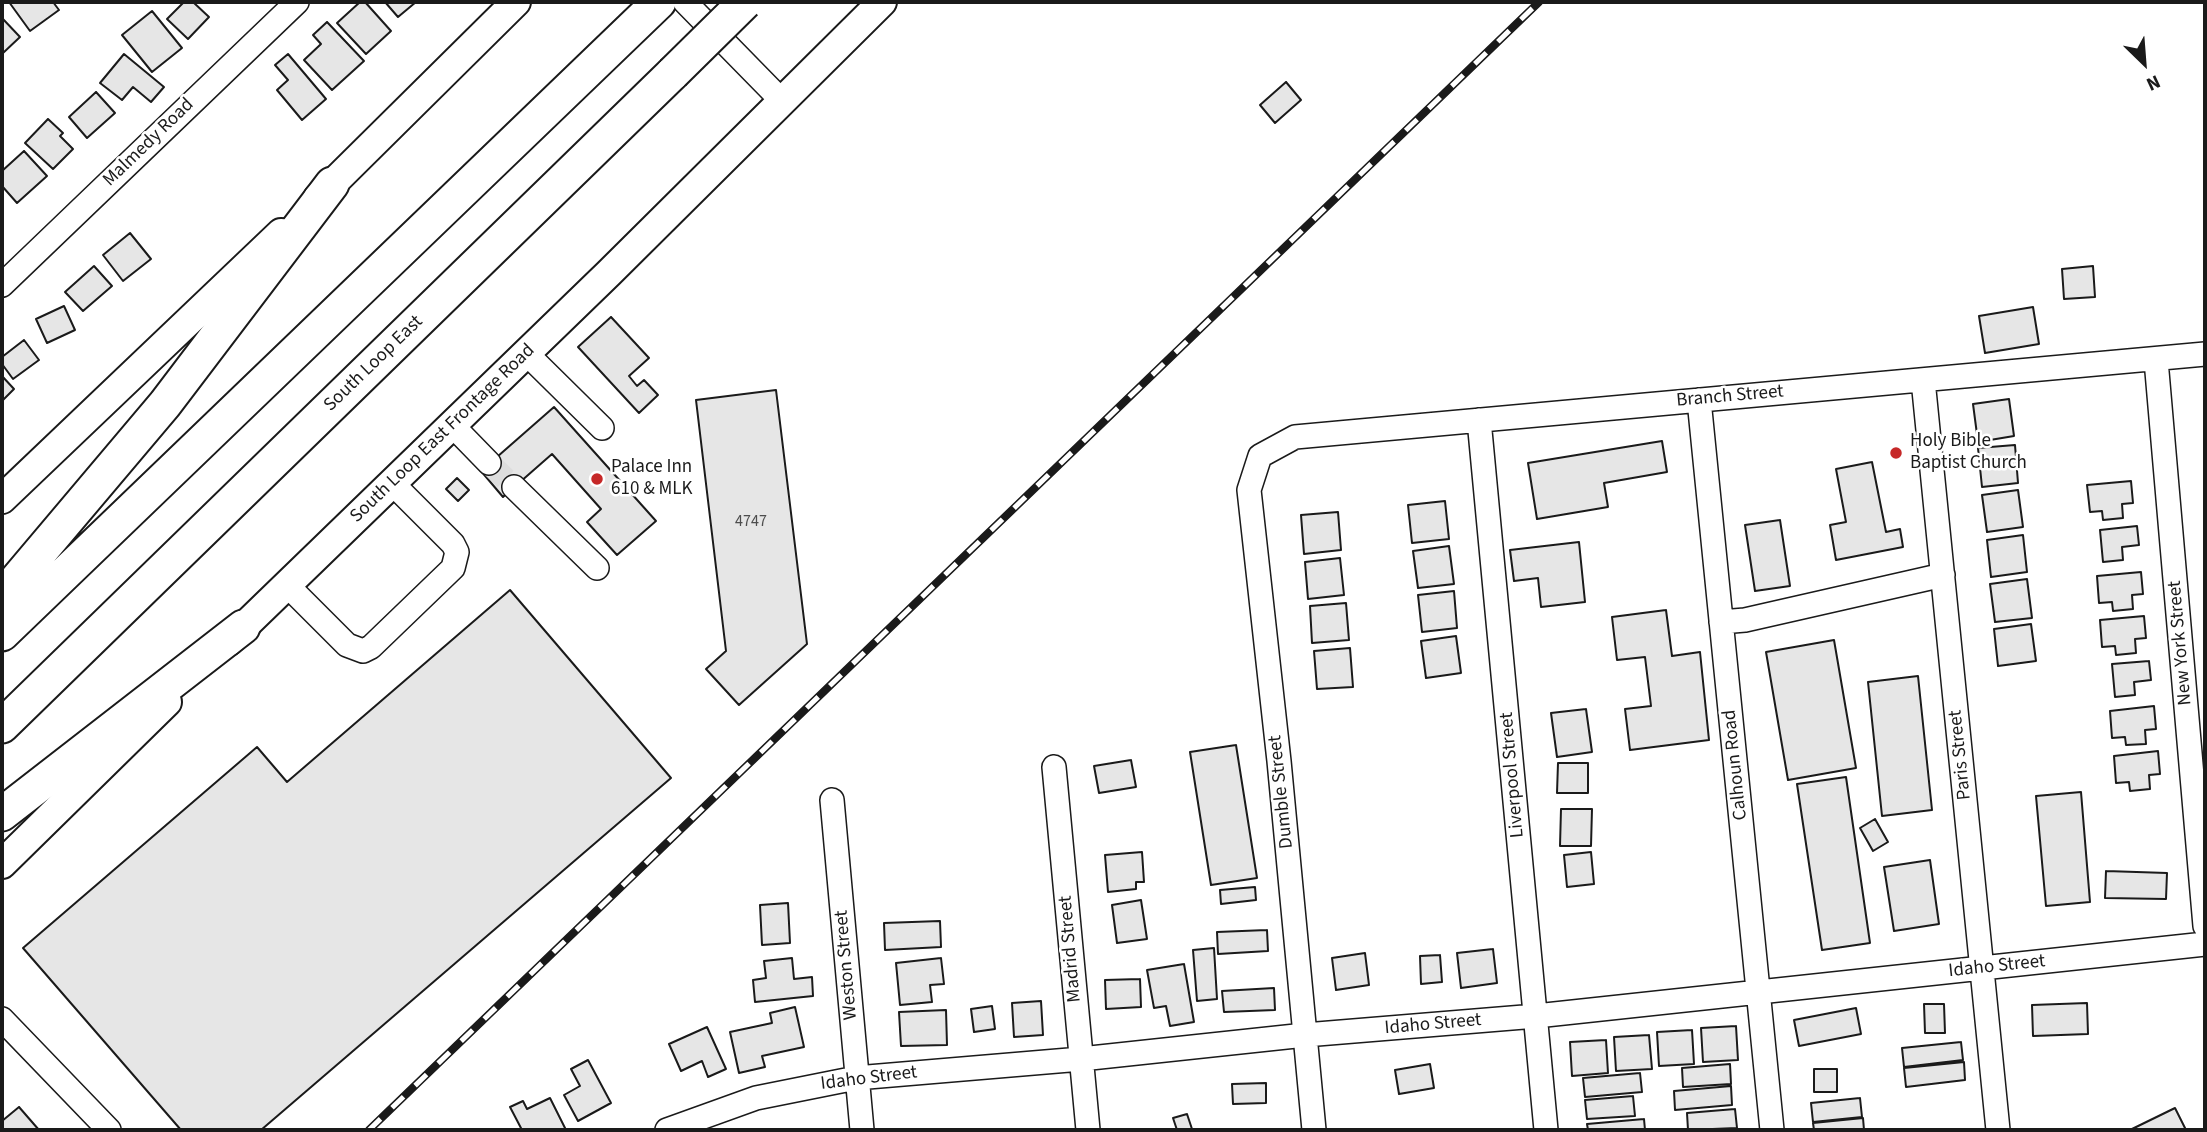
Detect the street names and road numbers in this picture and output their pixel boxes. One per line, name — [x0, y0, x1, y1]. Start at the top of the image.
street label: Malmedy Road — [99, 94, 199, 192]
street label: South Loop East — [320, 311, 428, 417]
street label: South Loop East Frontage Road — [346, 340, 540, 528]
street label: Branch Street — [1675, 381, 1785, 413]
street label: New York Street — [2164, 580, 2198, 706]
street label: Calhoun Road — [1719, 709, 1753, 821]
street label: Paris Street — [1945, 709, 1977, 801]
street label: Liverpool Street — [1496, 711, 1530, 839]
street label: Dumble Street — [1265, 734, 1299, 850]
street label: Madrid Street — [1055, 895, 1087, 1003]
street label: Weston Street — [831, 909, 863, 1021]
street label: Idaho Street — [1947, 951, 2047, 983]
street label: Idaho Street — [1384, 1009, 1482, 1041]
street label: Idaho Street — [819, 1062, 919, 1096]

